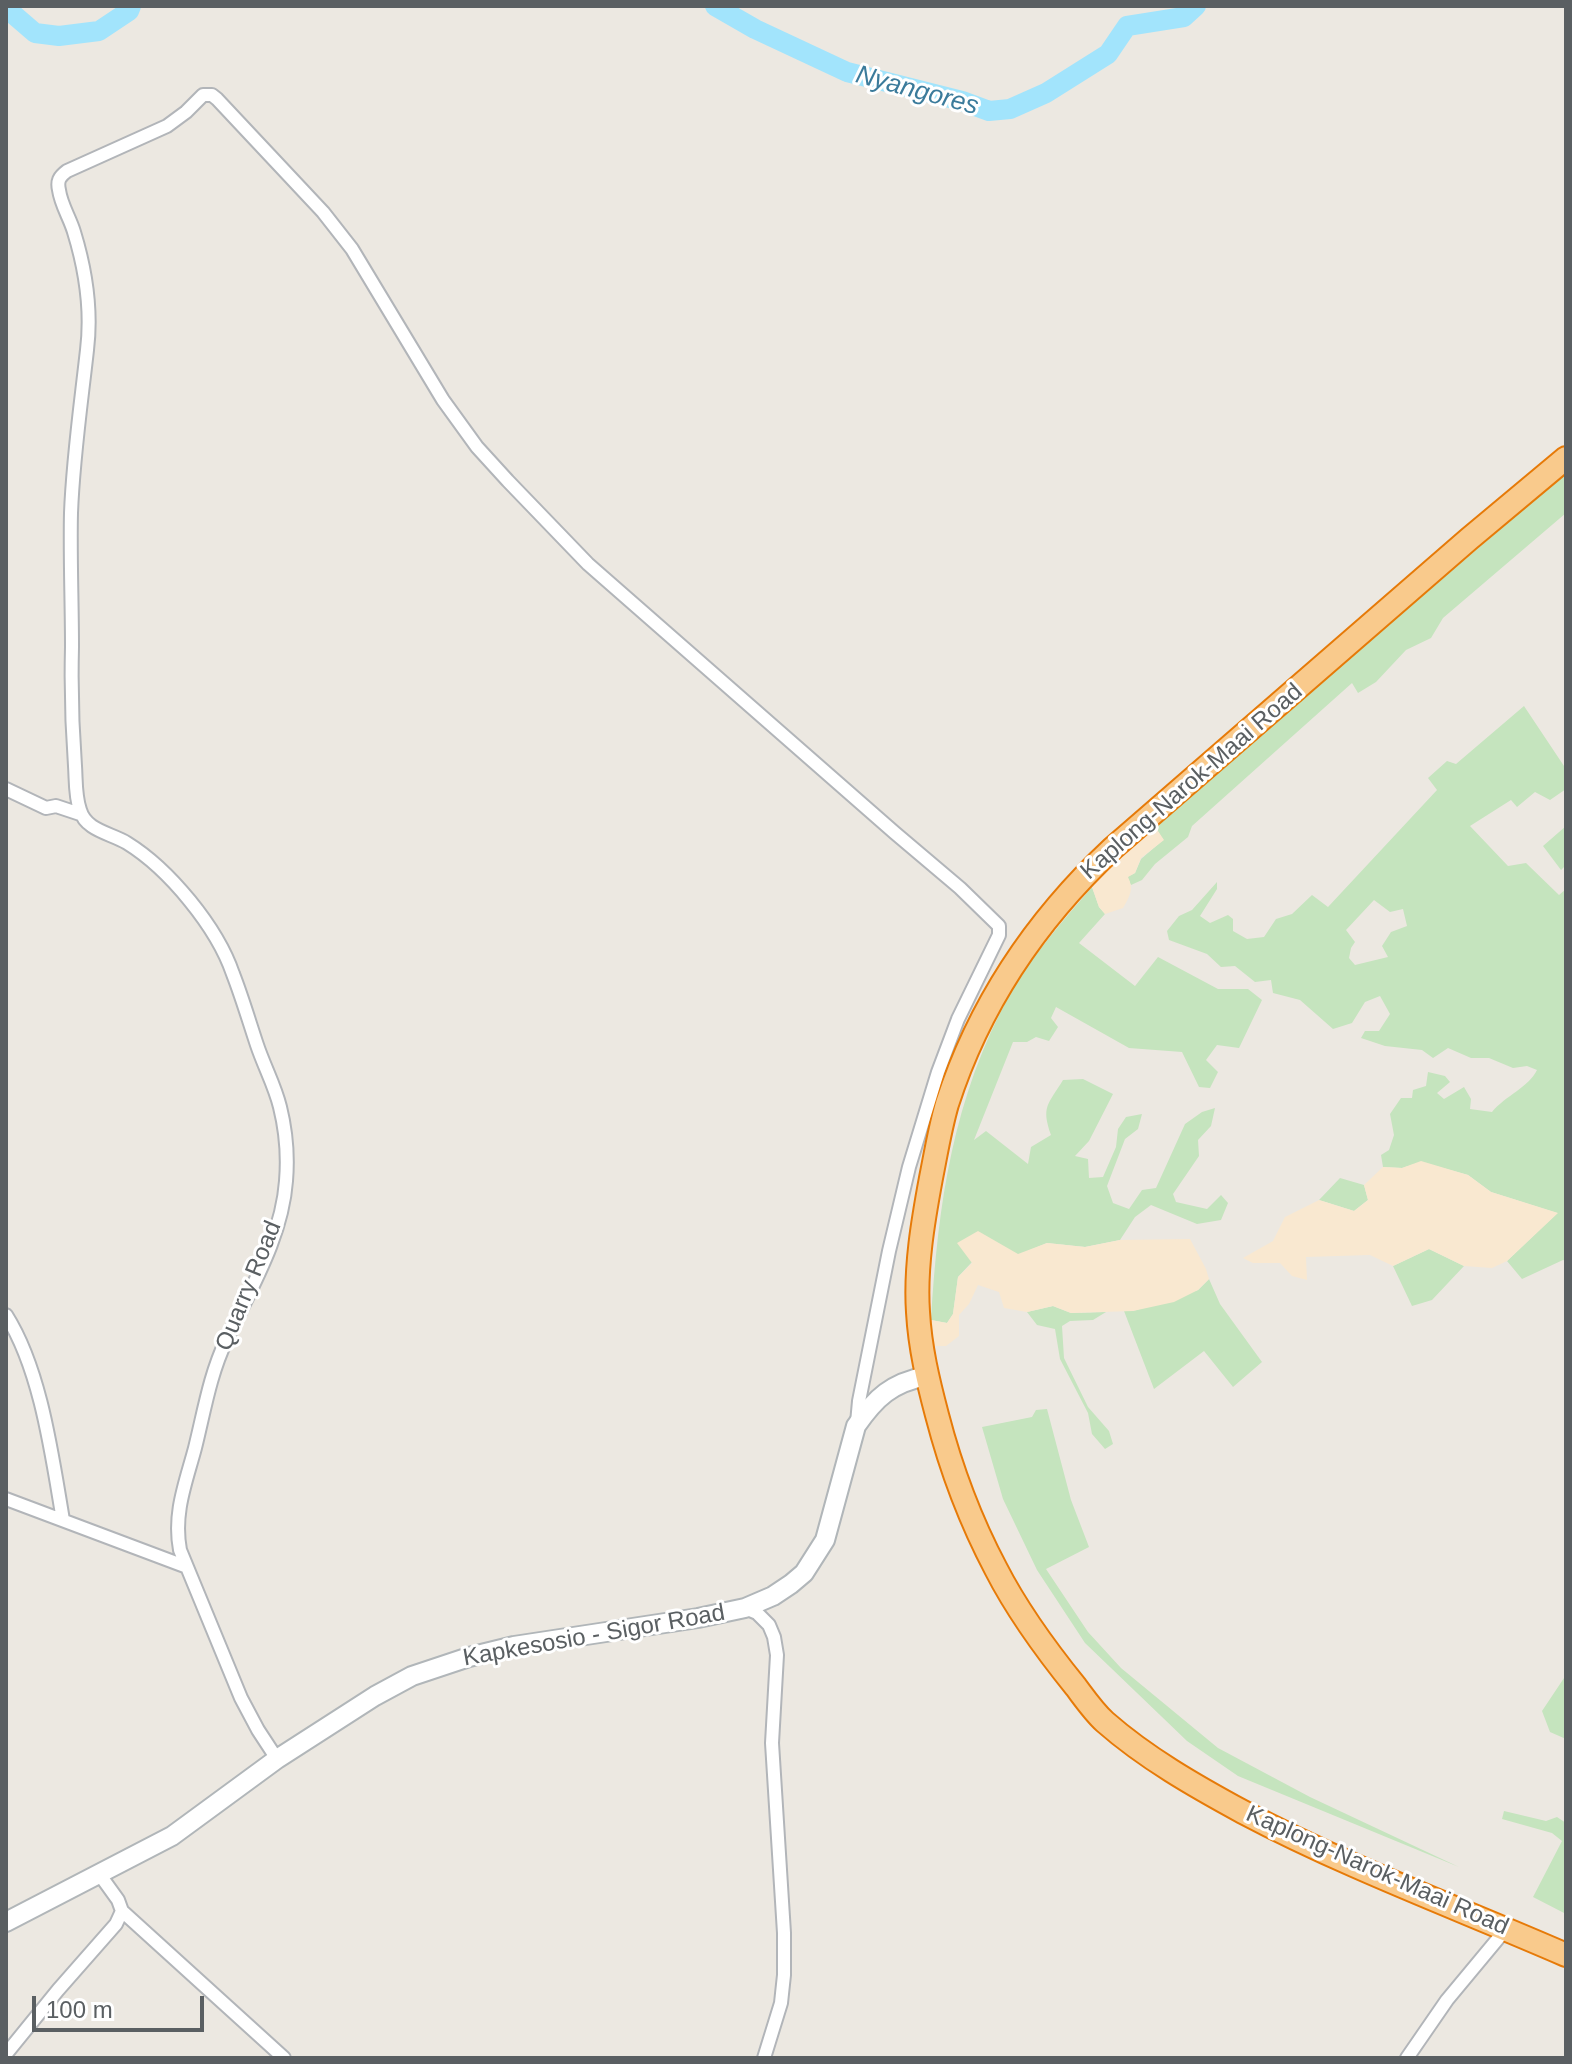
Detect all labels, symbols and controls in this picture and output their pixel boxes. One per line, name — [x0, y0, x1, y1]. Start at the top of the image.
water label: Nyangores — [852, 60, 982, 122]
street label: Kaplong-Narok-Maai Road — [1075, 678, 1309, 886]
street label: Quarry Road — [210, 1217, 288, 1355]
street label: Kapkesosio - Sigor Road — [461, 1599, 727, 1673]
street label: Kaplong-Narok-Maai Road — [1241, 1800, 1513, 1942]
scale bar — [36, 1980, 208, 2030]
text: 100 m — [46, 1996, 113, 2023]

